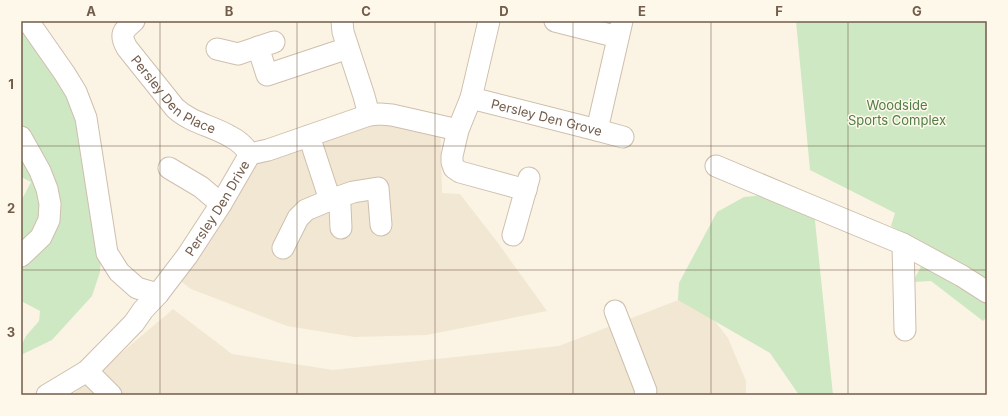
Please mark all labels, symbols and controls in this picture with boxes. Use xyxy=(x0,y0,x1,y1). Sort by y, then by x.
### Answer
text: A xyxy=(86,3,96,19)
text: B xyxy=(225,3,234,19)
text: C xyxy=(361,3,371,19)
text: D xyxy=(499,3,509,19)
text: E xyxy=(638,3,646,19)
text: F xyxy=(775,3,783,19)
text: G xyxy=(912,3,922,19)
street label: Persley Den Place xyxy=(128,52,218,137)
text: 1 xyxy=(8,76,14,92)
street label: Persley Den Grove xyxy=(489,95,604,139)
park label: Woodside Sports Complex xyxy=(848,97,946,128)
street label: Persley Den Drive xyxy=(181,157,253,259)
text: 2 xyxy=(7,200,15,216)
text: 3 xyxy=(7,324,15,340)

